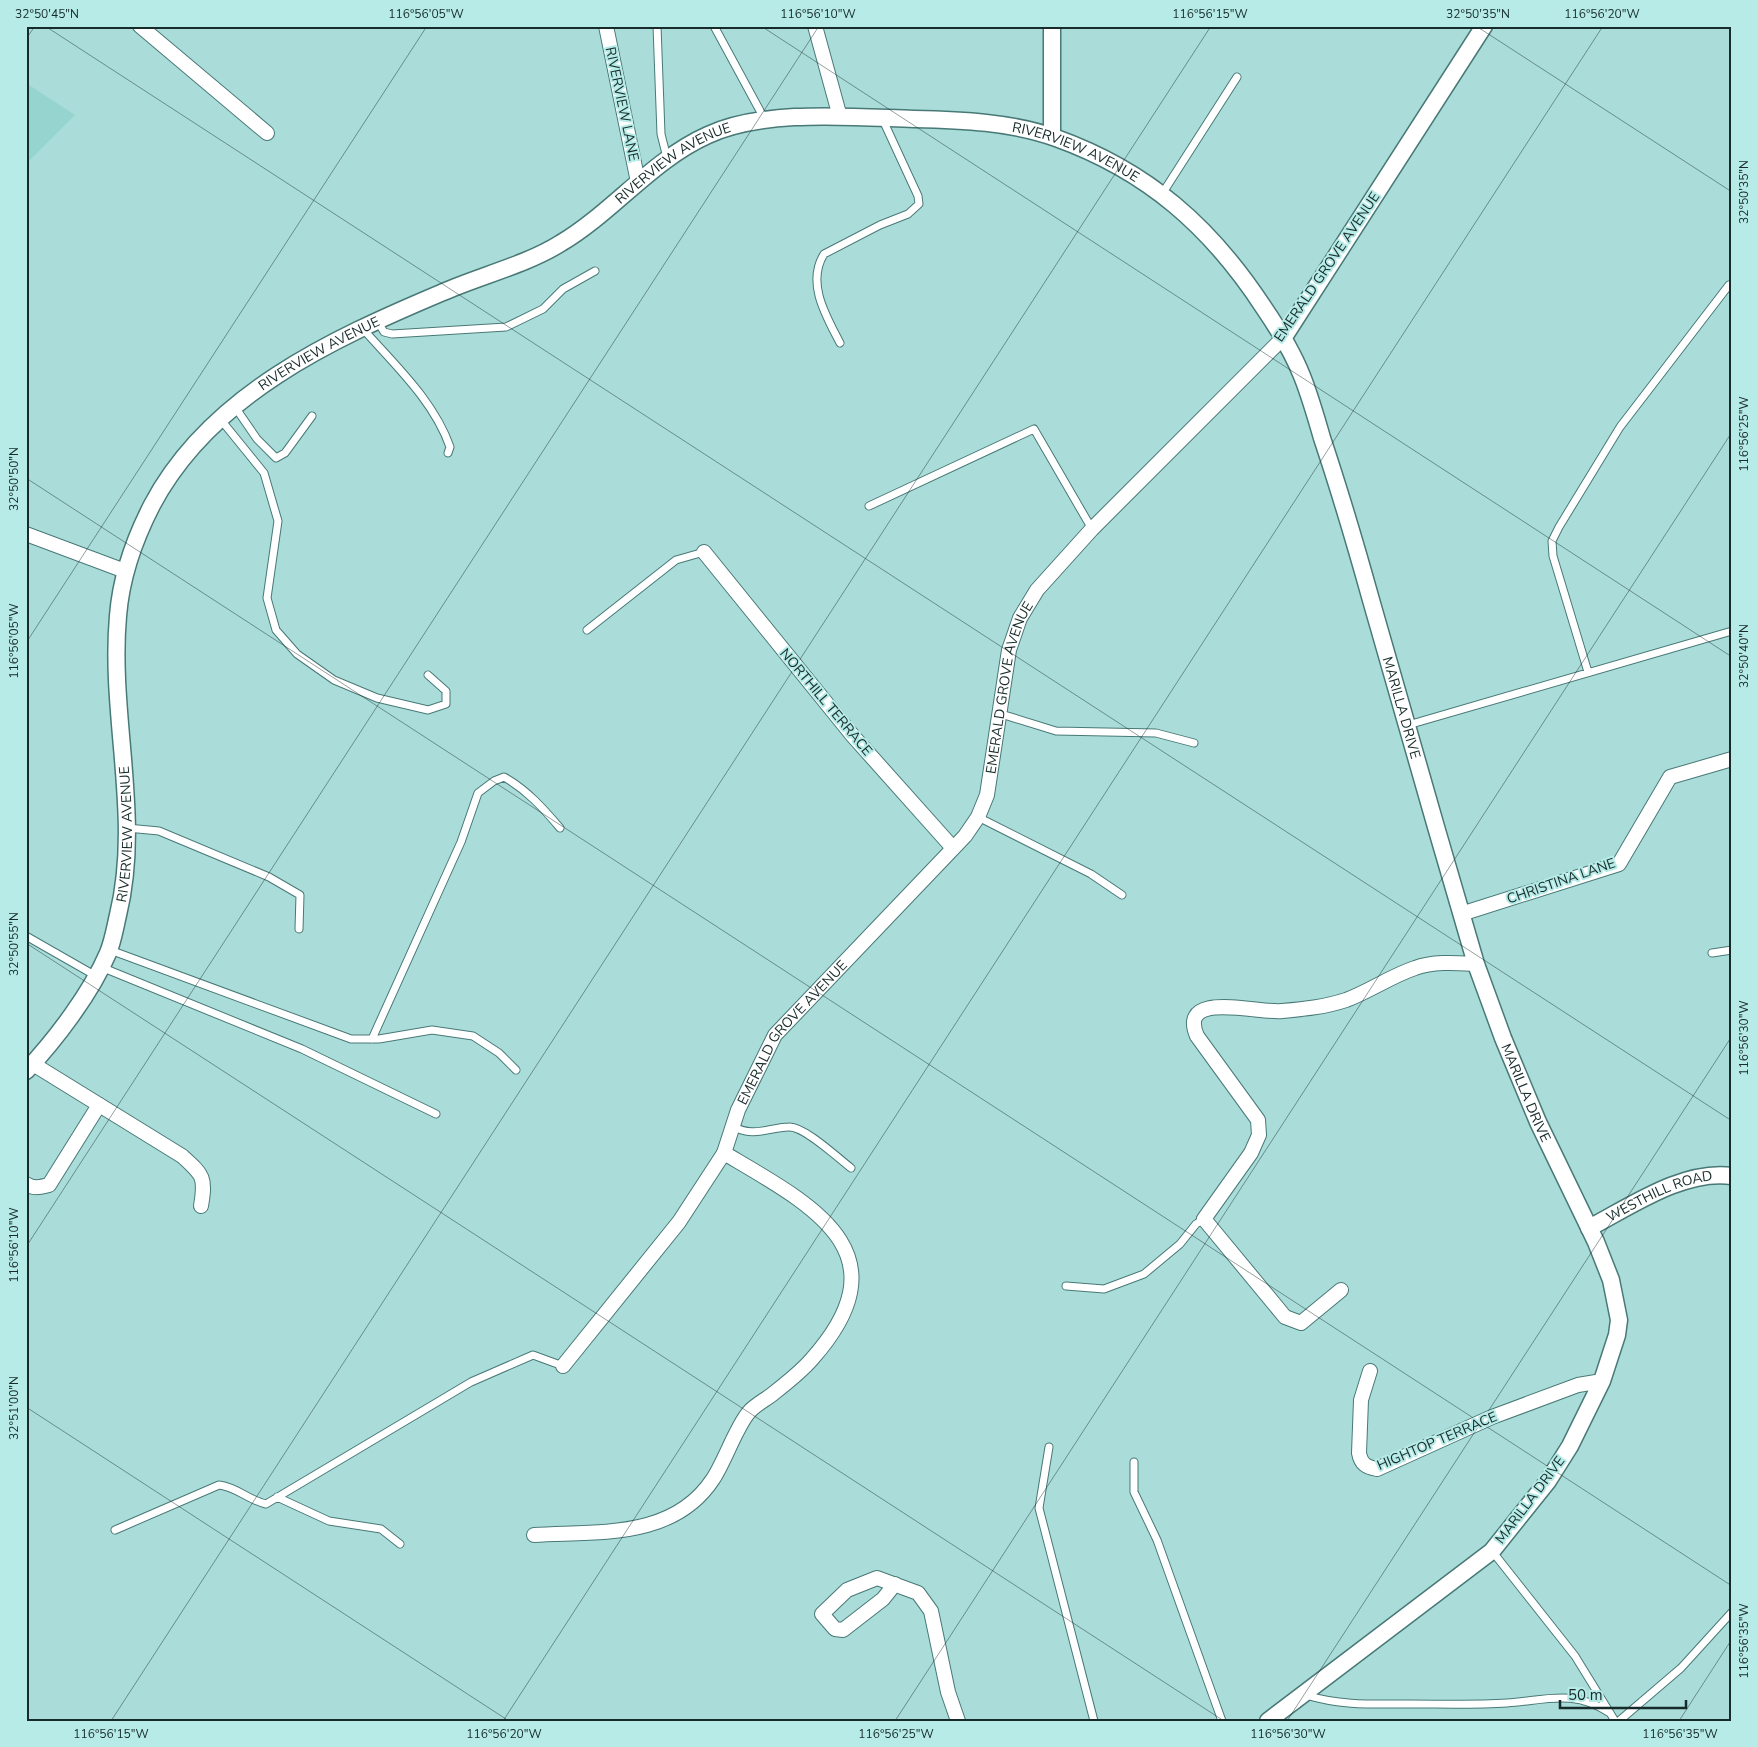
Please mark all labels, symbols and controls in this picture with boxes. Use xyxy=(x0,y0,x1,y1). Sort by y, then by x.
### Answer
text: 32°50'45"N xyxy=(15,6,79,22)
text: 116°56'05"W xyxy=(388,6,464,22)
text: 116°56'10"W xyxy=(780,6,856,22)
text: 116°56'15"W xyxy=(1172,6,1248,22)
text: 32°50'35"N xyxy=(1446,6,1510,22)
text: 116°56'20"W xyxy=(1564,6,1640,22)
street label: RIVERVIEW LANE xyxy=(601,45,643,163)
street label: RIVERVIEW AVENUE xyxy=(1011,117,1143,186)
street label: RIVERVIEW AVENUE xyxy=(611,118,733,208)
text: 32°50'35"N xyxy=(1736,160,1752,224)
street label: EMERALD GROVE AVENUE xyxy=(1270,188,1384,346)
street label: RIVERVIEW AVENUE xyxy=(254,312,383,395)
text: 116°56'25"W xyxy=(1736,396,1752,472)
text: 32°50'50"N xyxy=(6,447,22,511)
street label: EMERALD GROVE AVENUE xyxy=(981,598,1037,775)
text: 116°56'05"W xyxy=(6,603,22,679)
text: 32°50'40"N xyxy=(1736,624,1752,688)
street label: NORTHILL TERRACE xyxy=(776,644,876,760)
street label: MARILLA DRIVE xyxy=(1378,654,1425,761)
street label: RIVERVIEW AVENUE xyxy=(112,765,136,904)
street label: CHRISTINA LANE xyxy=(1504,854,1618,908)
text: 32°50'55"N xyxy=(6,912,22,976)
street label: EMERALD GROVE AVENUE xyxy=(733,956,851,1108)
text: 116°56'30"W xyxy=(1736,1000,1752,1076)
street label: MARILLA DRIVE xyxy=(1497,1041,1556,1145)
street label: WESTHILL ROAD xyxy=(1603,1166,1713,1226)
text: 116°56'10"W xyxy=(6,1207,22,1283)
text: 32°51'00"N xyxy=(6,1376,22,1440)
street label: HIGHTOP TERRACE xyxy=(1374,1407,1500,1475)
street label: MARILLA DRIVE xyxy=(1491,1452,1569,1548)
text: 116°56'35"W xyxy=(1736,1603,1752,1679)
scale bar xyxy=(1560,1677,1687,1709)
text: 50 m xyxy=(1568,1685,1603,1705)
text: 116°56'15"W xyxy=(73,1726,149,1742)
text: 116°56'20"W xyxy=(466,1726,542,1742)
text: 116°56'25"W xyxy=(858,1726,934,1742)
text: 116°56'30"W xyxy=(1250,1726,1326,1742)
text: 116°56'35"W xyxy=(1642,1726,1718,1742)

